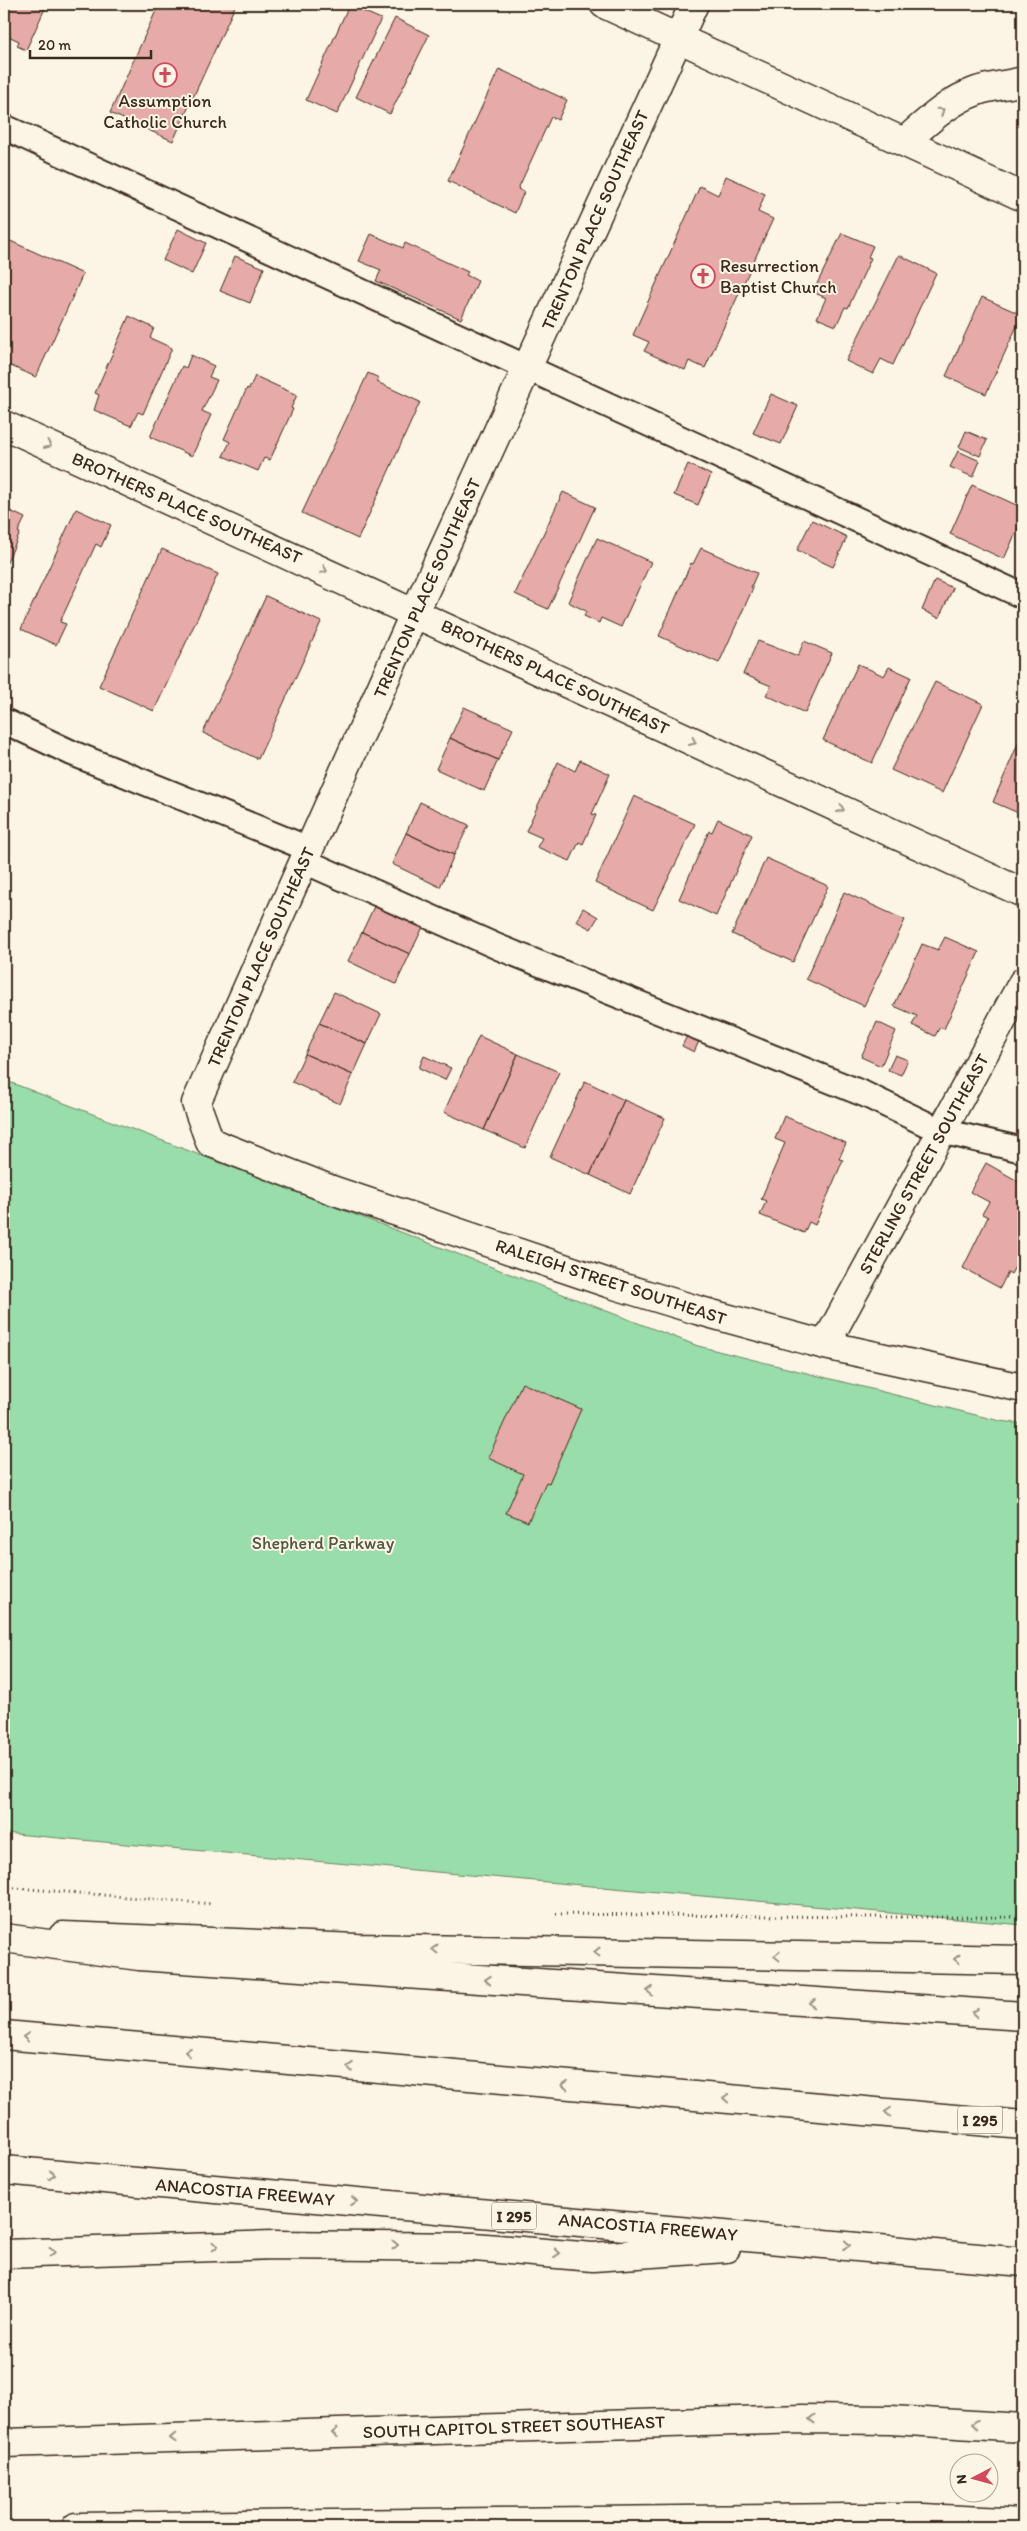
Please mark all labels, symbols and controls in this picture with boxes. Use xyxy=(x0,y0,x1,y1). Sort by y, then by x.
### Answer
scale bar xyxy=(30,28,151,60)
text: 20 m xyxy=(38,36,72,54)
church icon: Assumption Catholic Church xyxy=(152,62,178,88)
place label: Assumption Catholic Church xyxy=(103,90,227,133)
street label: TRENTON PLACE SOUTHEAST xyxy=(536,107,654,333)
one-way arrow xyxy=(935,108,945,117)
place label: Resurrection Baptist Church xyxy=(720,255,836,298)
church icon: Resurrection Baptist Church xyxy=(690,263,716,289)
one-way arrow xyxy=(43,439,52,450)
street label: BROTHERS PLACE SOUTHEAST xyxy=(69,447,305,569)
street label: TRENTON PLACE SOUTHEAST xyxy=(368,475,486,701)
one-way arrow xyxy=(319,564,328,575)
street label: BROTHERS PLACE SOUTHEAST xyxy=(437,614,673,740)
one-way arrow xyxy=(688,736,697,747)
one-way arrow xyxy=(836,803,845,814)
street label: TRENTON PLACE SOUTHEAST xyxy=(202,844,320,1070)
street label: STERLING STREET SOUTHEAST xyxy=(854,1050,994,1278)
street label: RALEIGH STREET SOUTHEAST xyxy=(493,1234,729,1330)
park label: Shepherd Parkway xyxy=(252,1532,395,1554)
one-way arrow xyxy=(430,1944,438,1954)
one-way arrow xyxy=(593,1947,601,1958)
one-way arrow xyxy=(773,1951,780,1961)
one-way arrow xyxy=(953,1954,960,1964)
one-way arrow xyxy=(484,1975,492,1986)
one-way arrow xyxy=(646,1986,654,1997)
one-way arrow xyxy=(808,1997,816,2008)
one-way arrow xyxy=(970,2008,978,2019)
one-way arrow xyxy=(22,2032,30,2043)
one-way arrow xyxy=(184,2047,192,2058)
one-way arrow xyxy=(346,2062,354,2073)
one-way arrow xyxy=(560,2080,568,2091)
one-way arrow xyxy=(722,2093,730,2104)
road number: I 295 xyxy=(958,2106,1002,2134)
one-way arrow xyxy=(884,2107,892,2118)
one-way arrow xyxy=(49,2169,57,2180)
street label: ANACOSTIA FREEWAY xyxy=(155,2173,336,2211)
one-way arrow xyxy=(350,2196,358,2207)
road number: I 295 xyxy=(492,2202,536,2230)
street label: ANACOSTIA FREEWAY xyxy=(558,2208,739,2246)
one-way arrow xyxy=(843,2239,851,2250)
one-way arrow xyxy=(392,2240,399,2250)
one-way arrow xyxy=(212,2241,219,2251)
one-way arrow xyxy=(49,2247,57,2258)
one-way arrow xyxy=(553,2247,561,2258)
street label: SOUTH CAPITOL STREET SOUTHEAST xyxy=(362,2411,666,2443)
one-way arrow xyxy=(808,2414,816,2424)
one-way arrow xyxy=(970,2418,978,2429)
one-way arrow xyxy=(331,2427,339,2438)
one-way arrow xyxy=(168,2432,176,2443)
north arrow xyxy=(950,2454,1000,2504)
text: N xyxy=(953,2474,971,2485)

